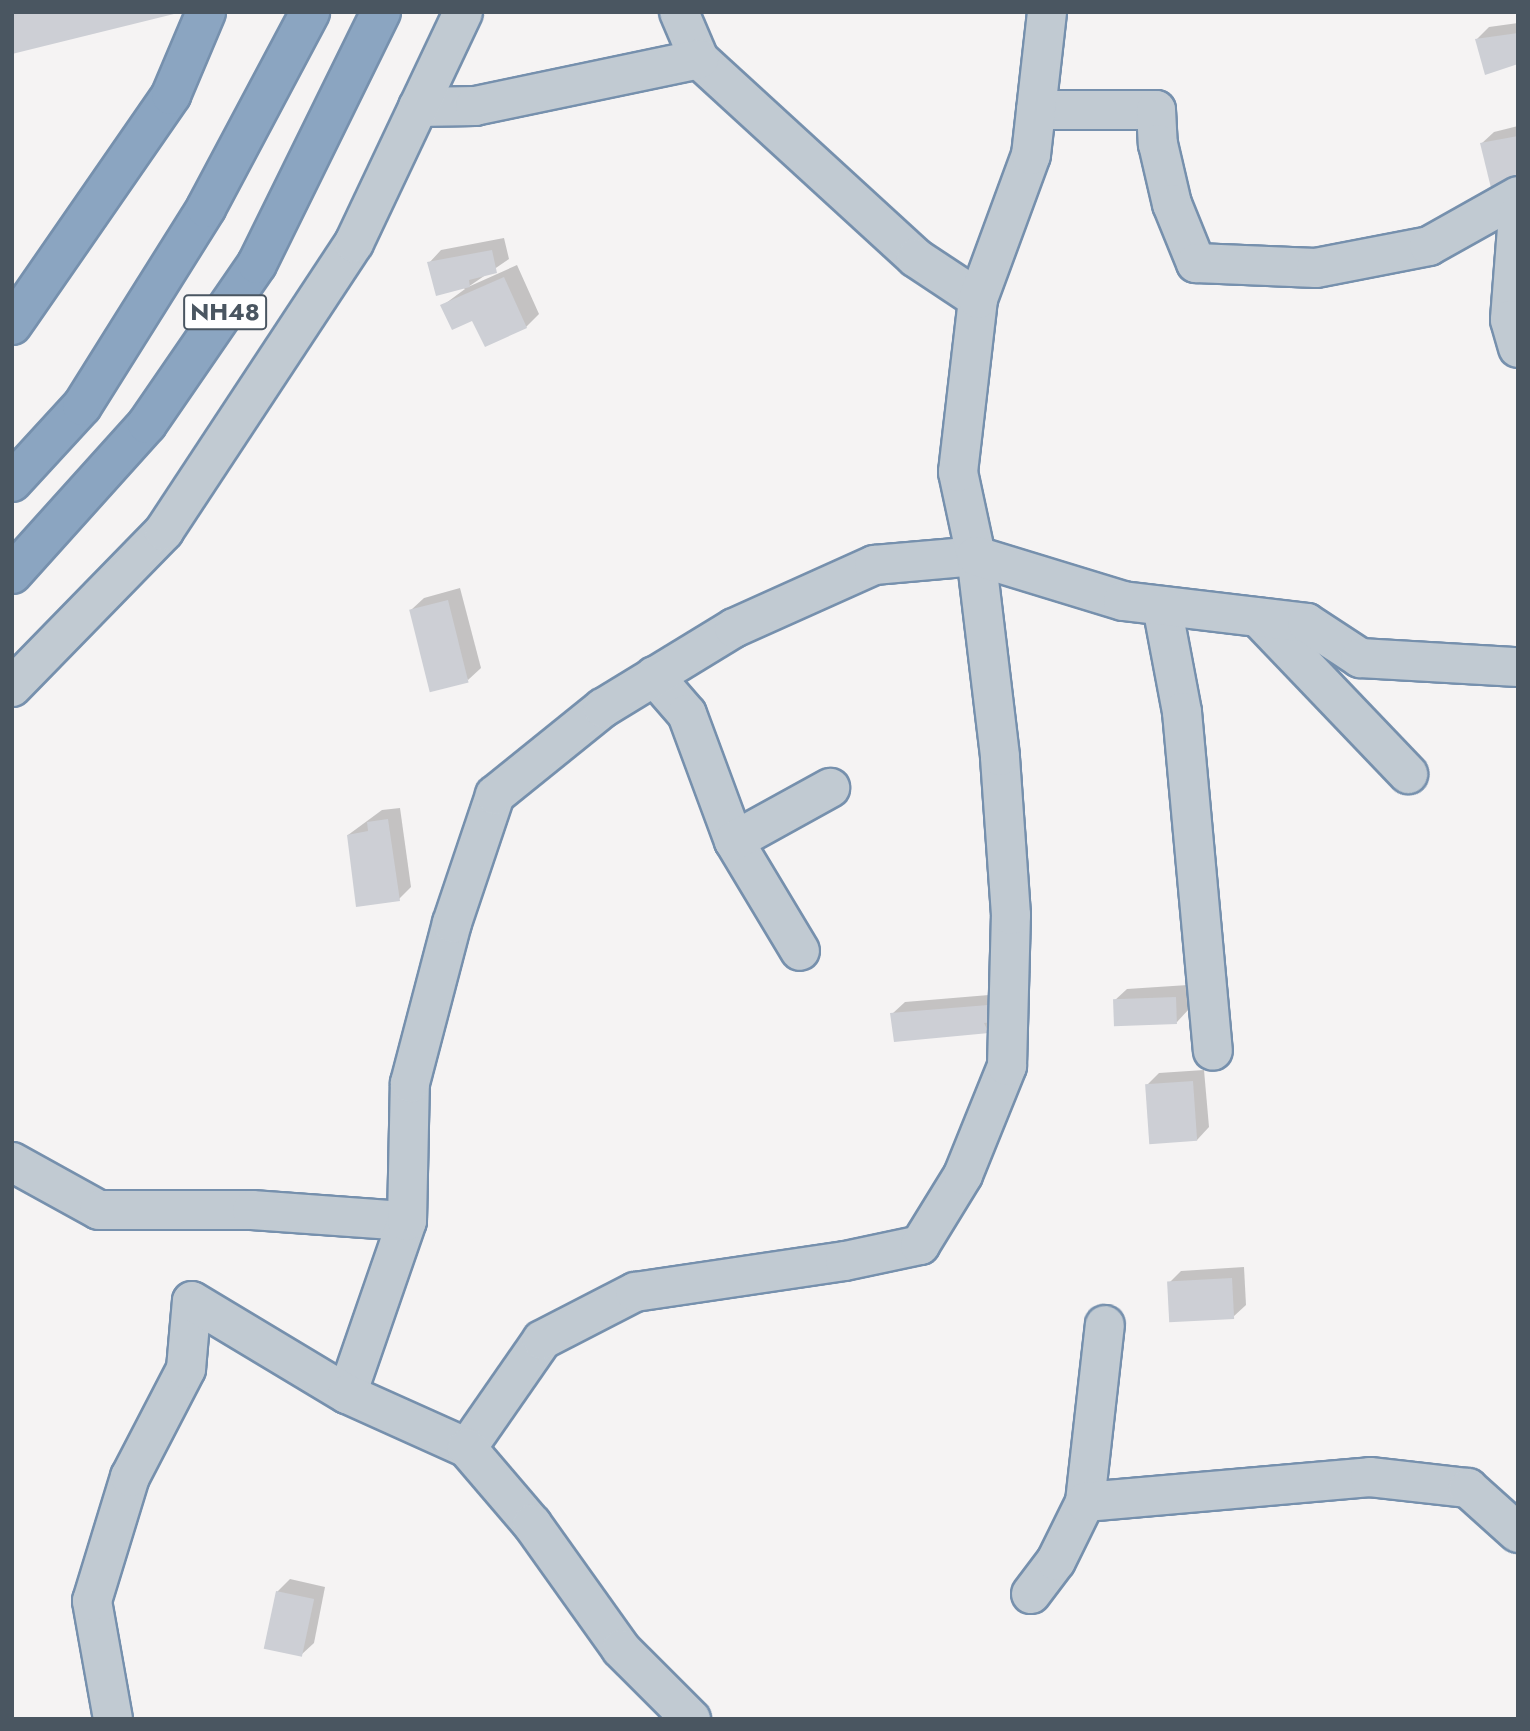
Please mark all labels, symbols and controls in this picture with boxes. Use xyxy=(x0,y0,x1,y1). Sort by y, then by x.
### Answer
road number: NH48 xyxy=(183,292,267,332)

